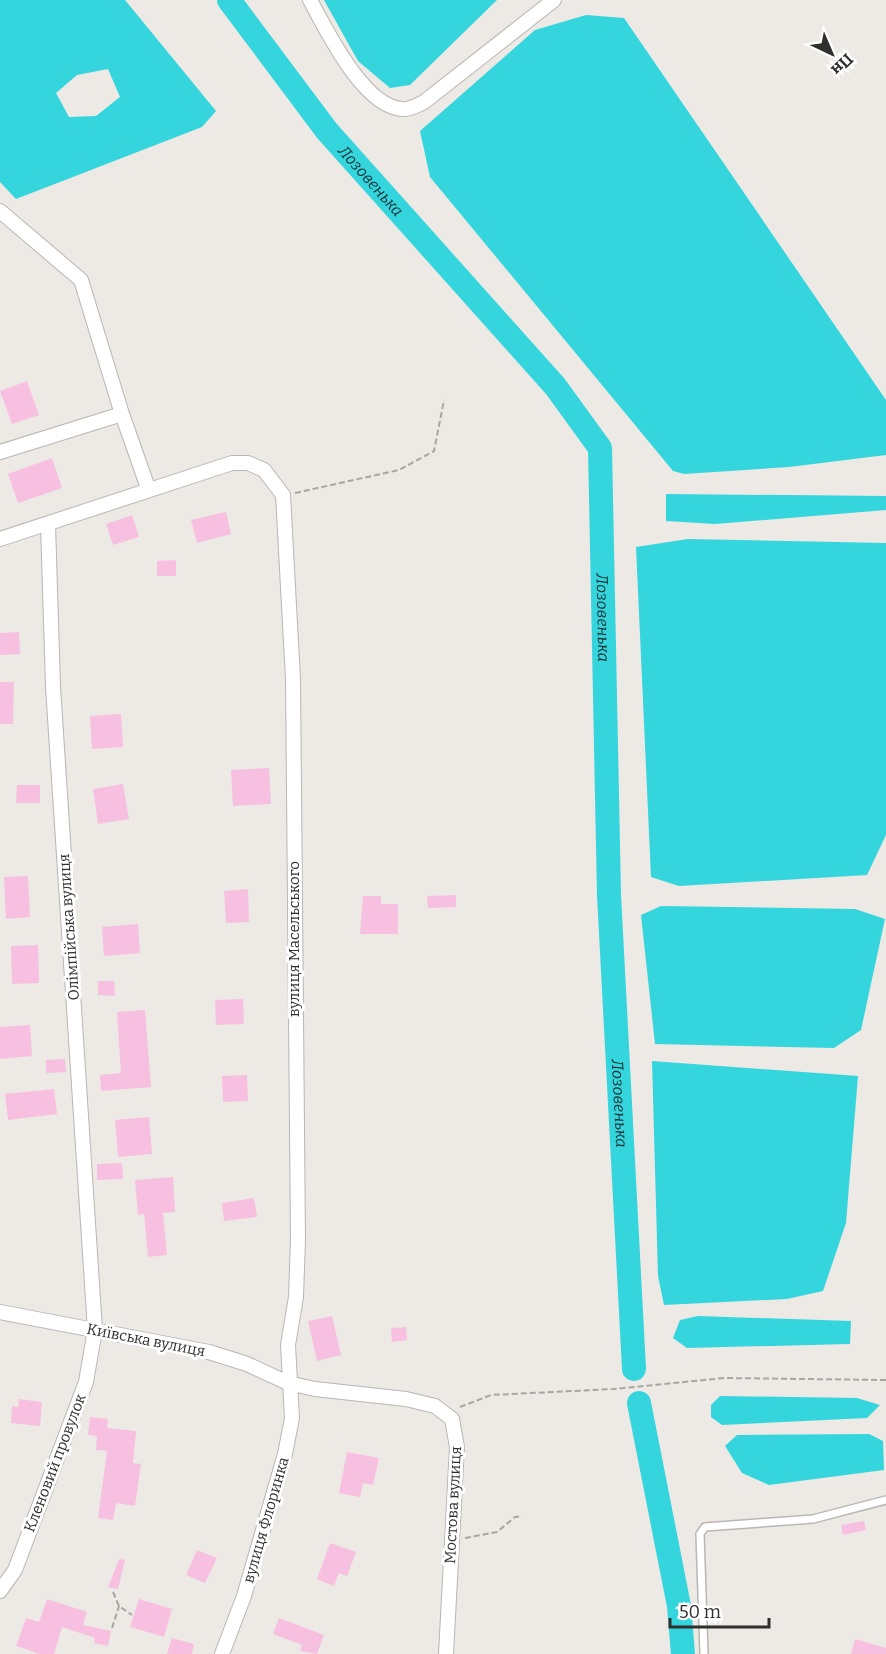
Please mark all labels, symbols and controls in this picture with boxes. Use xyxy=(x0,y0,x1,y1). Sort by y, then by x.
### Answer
north arrow xyxy=(802,24,862,84)
text: Пн xyxy=(827,50,857,79)
water label: Лозовенька xyxy=(334,140,408,220)
water label: Лозовенька xyxy=(593,572,614,662)
street label: Олімпійська вулиця xyxy=(55,853,83,1001)
street label: вулиця Масельського xyxy=(285,861,303,1017)
water label: Лозовенька xyxy=(608,1058,632,1148)
street label: Київська вулиця xyxy=(85,1320,207,1360)
street label: Кленовий провулок xyxy=(20,1391,90,1535)
street label: Мостова вулиця xyxy=(441,1446,465,1564)
street label: вулиця Флоринка xyxy=(239,1455,293,1585)
scale bar xyxy=(670,1591,769,1629)
text: 50 m xyxy=(679,1601,721,1623)

